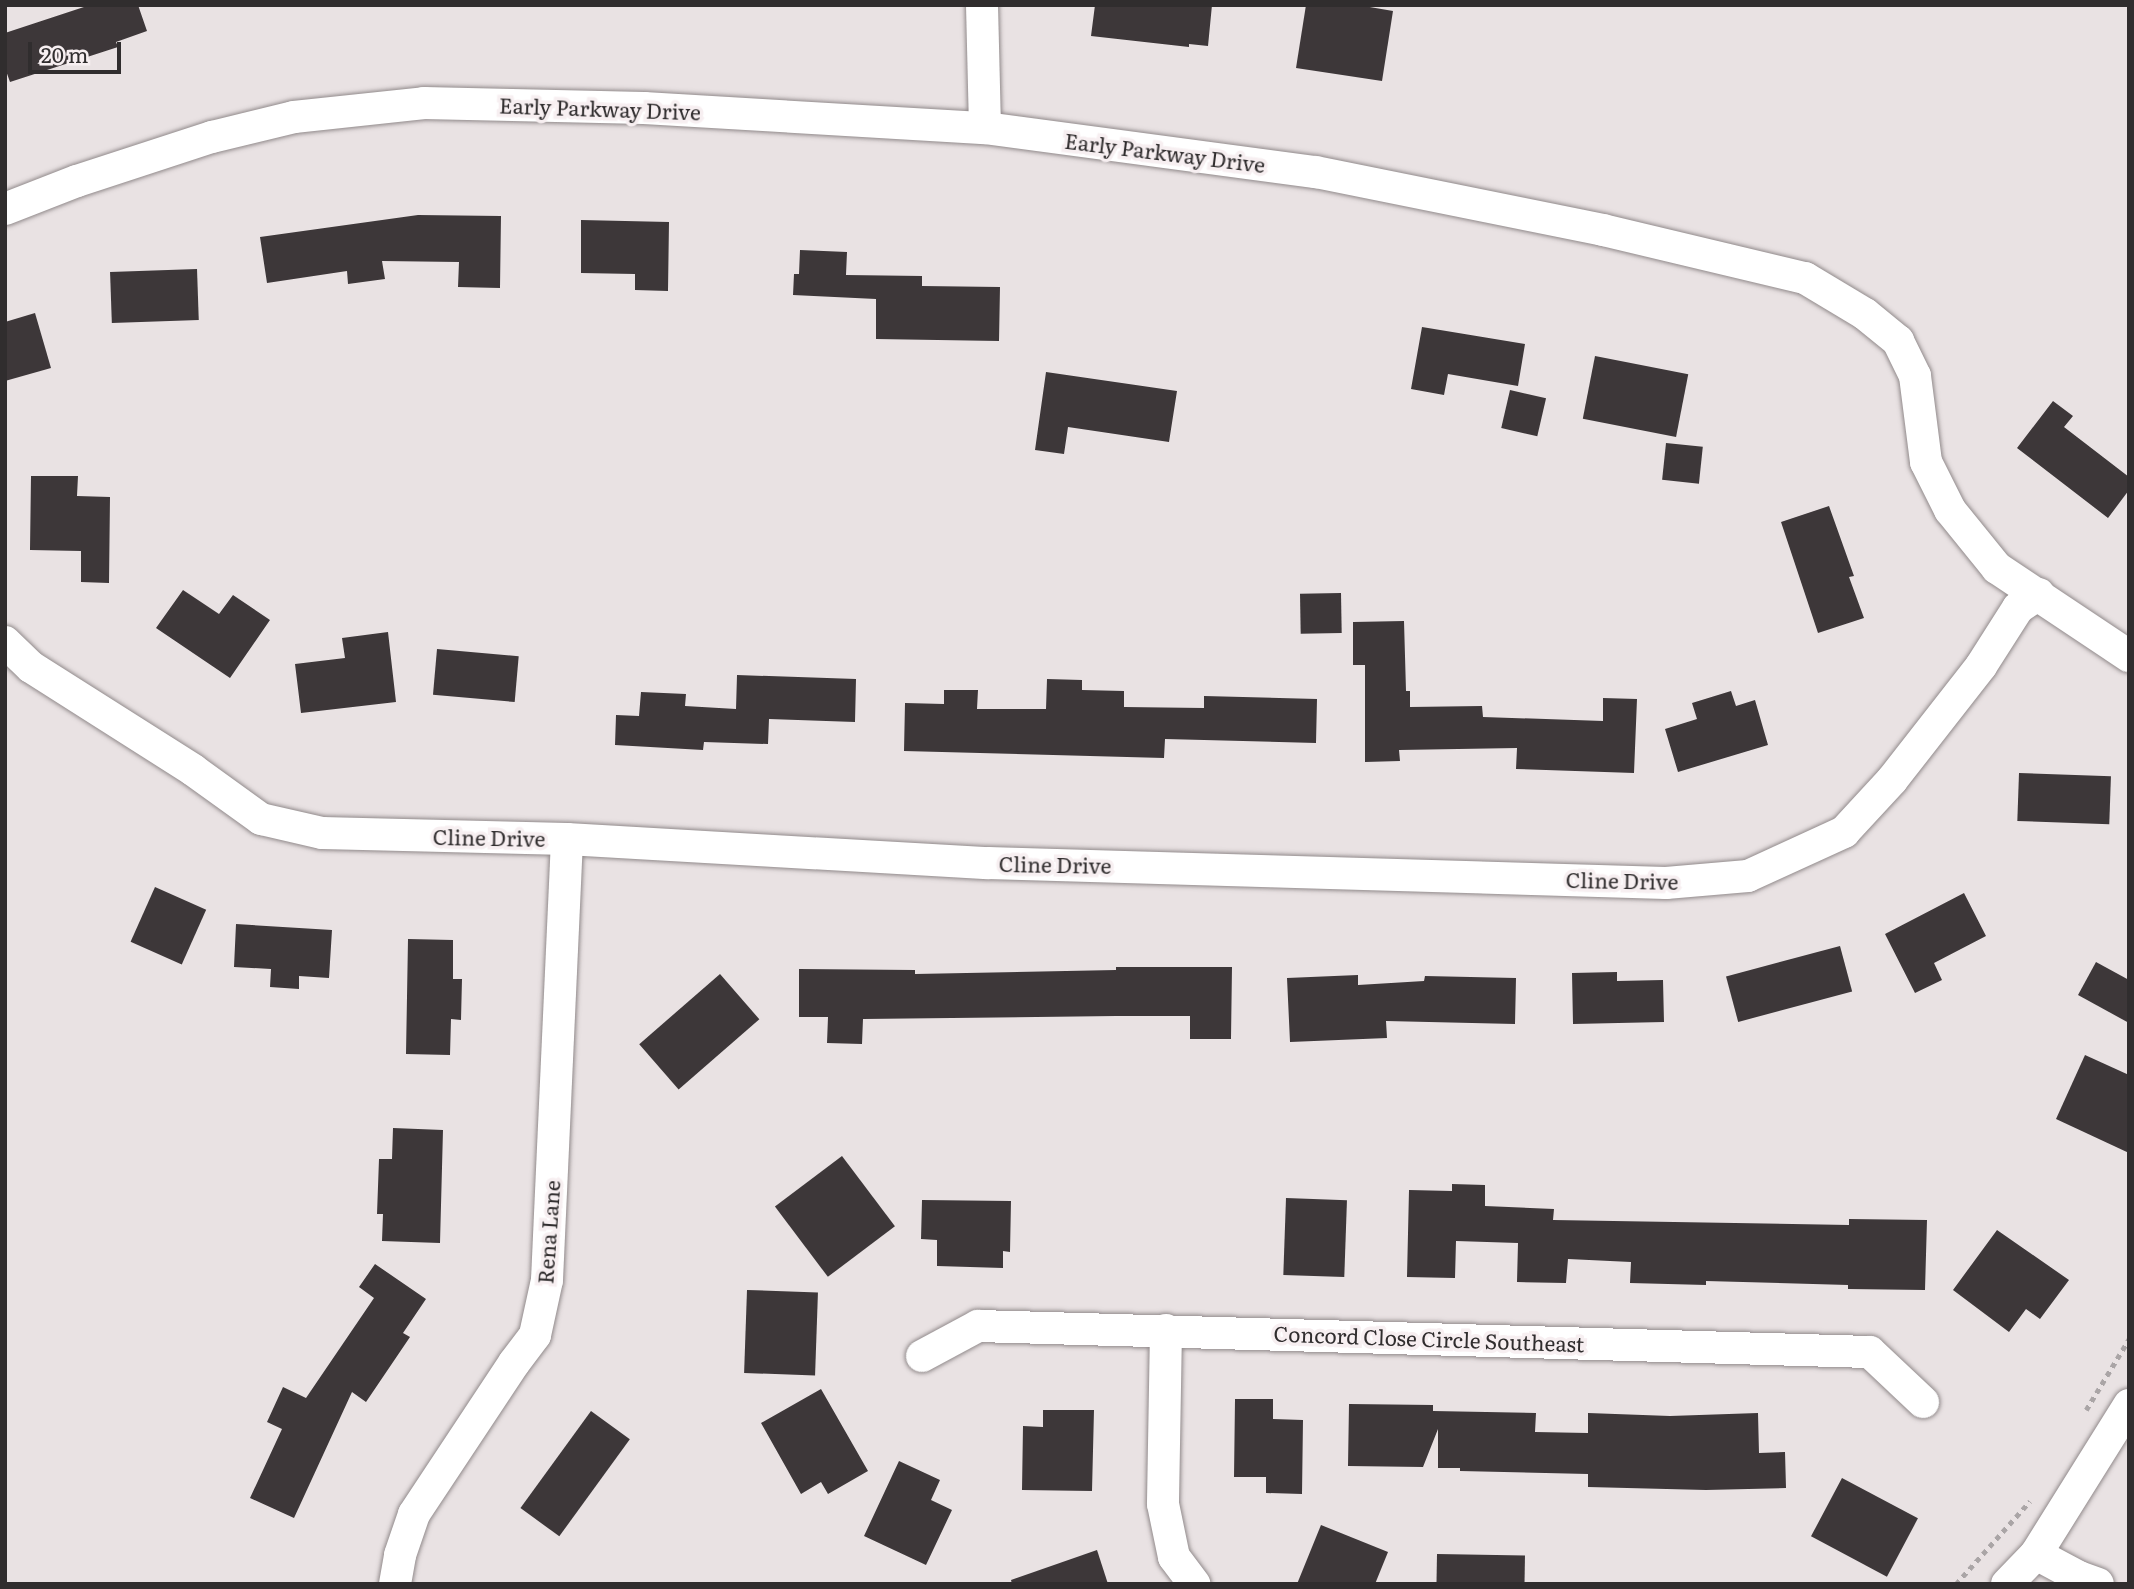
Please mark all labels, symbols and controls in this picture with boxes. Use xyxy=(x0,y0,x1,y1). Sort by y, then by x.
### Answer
scale bar xyxy=(32,28,124,72)
text: 20 m xyxy=(41,38,88,69)
street label: Early Parkway Drive xyxy=(499,92,701,124)
street label: Early Parkway Drive xyxy=(1063,127,1267,177)
street label: Cline Drive xyxy=(433,823,545,851)
street label: Cline Drive xyxy=(999,850,1111,878)
street label: Cline Drive xyxy=(1566,866,1678,894)
street label: Rena Lane xyxy=(532,1179,564,1285)
street label: Concord Close Circle Southeast xyxy=(1273,1320,1585,1356)

